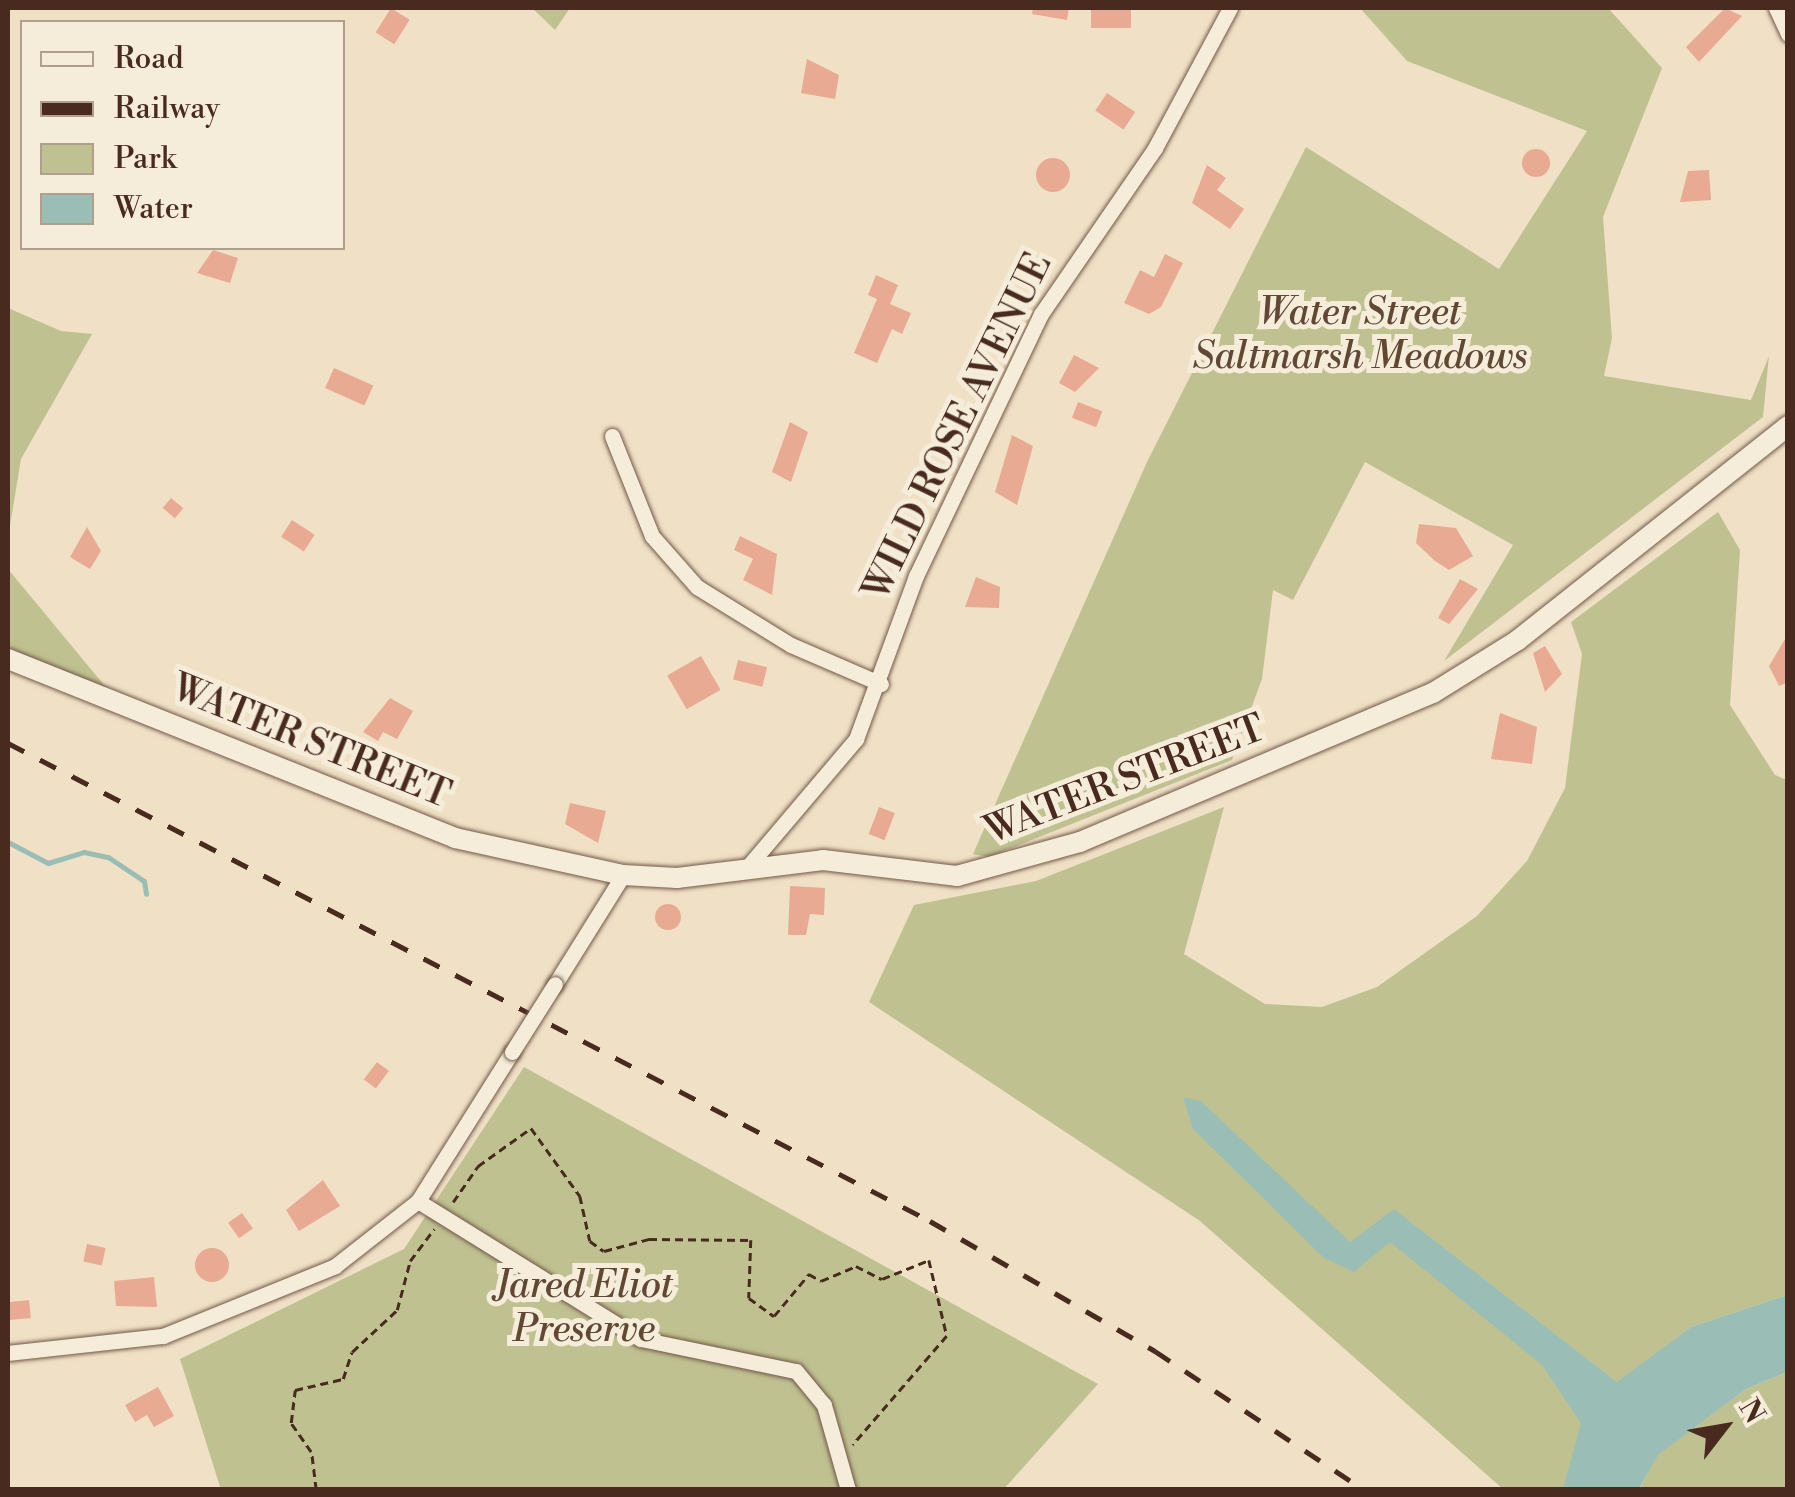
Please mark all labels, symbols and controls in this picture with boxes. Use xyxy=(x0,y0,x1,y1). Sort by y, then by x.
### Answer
legend xyxy=(20,20,345,250)
text: Road xyxy=(114,40,184,78)
text: Railway xyxy=(114,90,220,128)
text: Park xyxy=(114,140,176,178)
text: Water xyxy=(114,190,193,228)
street label: WILD ROSE AVENUE xyxy=(854,246,1062,608)
park label: Water Street Saltmarsh Meadows xyxy=(1192,290,1528,380)
street label: WATER STREET xyxy=(165,665,457,819)
street label: WATER STREET xyxy=(978,706,1272,854)
park label: Jared Eliot Preserve xyxy=(495,1263,673,1352)
north arrow xyxy=(1675,1377,1775,1477)
text: N xyxy=(1730,1393,1772,1430)

